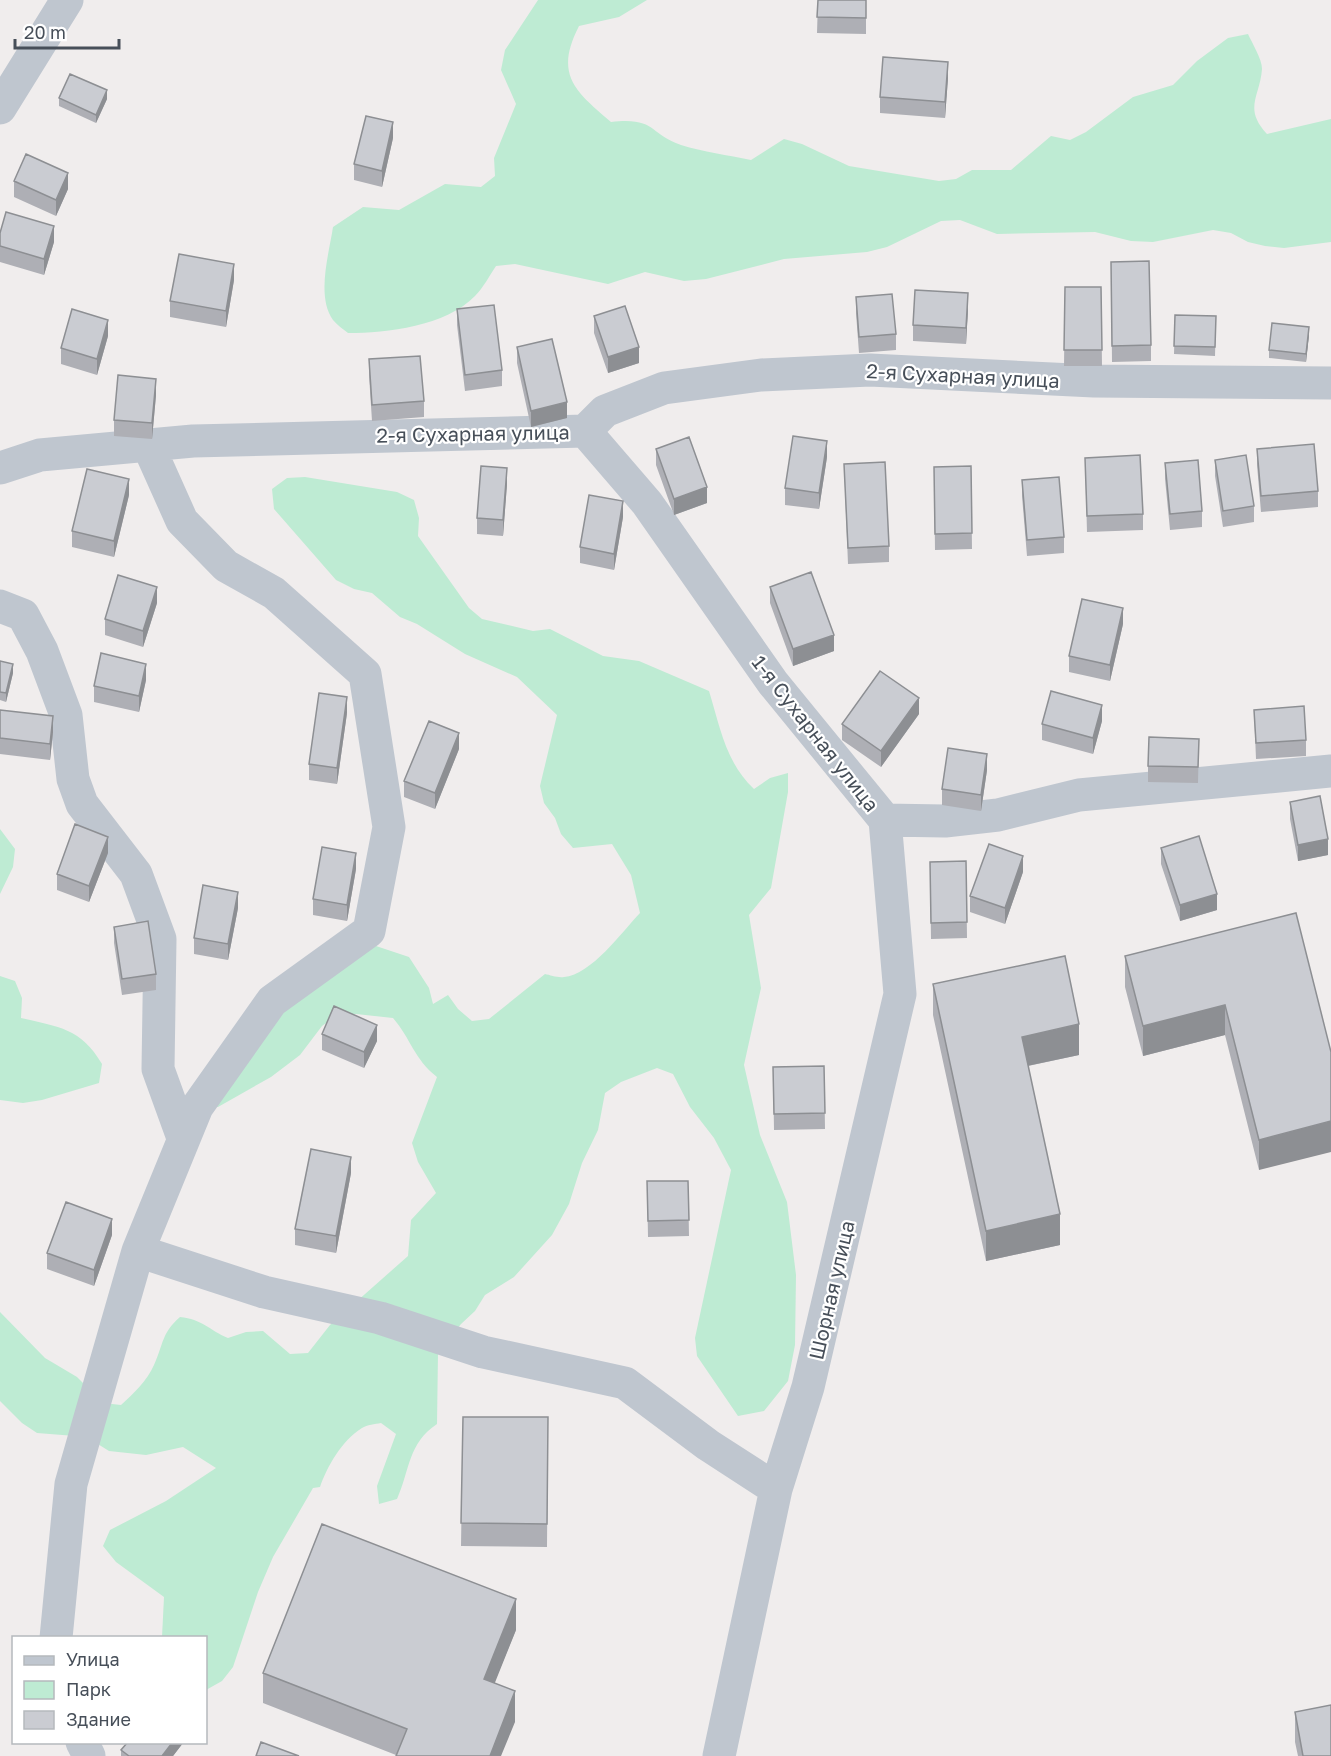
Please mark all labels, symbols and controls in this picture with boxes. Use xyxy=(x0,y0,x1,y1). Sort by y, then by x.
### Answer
scale bar xyxy=(15,12,118,50)
text: 20 m xyxy=(24,21,66,43)
street label: 2-я Сухарная улица xyxy=(866,358,1060,392)
street label: 2-я Сухарная улица xyxy=(376,419,570,447)
street label: 1-я Сухарная улица xyxy=(748,650,884,816)
street label: Шорная улица xyxy=(803,1218,859,1362)
legend xyxy=(12,1636,207,1744)
text: Улица xyxy=(66,1648,120,1670)
text: Парк xyxy=(66,1678,111,1700)
text: Здание xyxy=(66,1708,131,1730)

